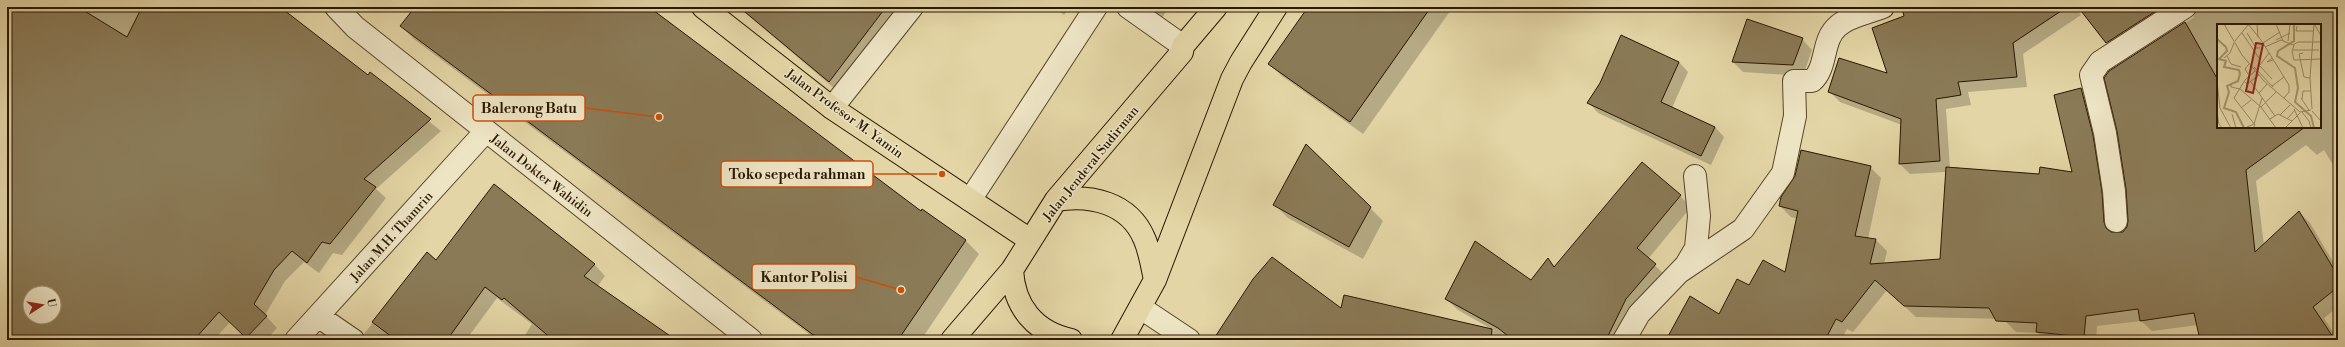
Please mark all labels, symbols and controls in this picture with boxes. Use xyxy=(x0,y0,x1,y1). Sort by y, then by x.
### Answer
inset map xyxy=(2217,24,2321,128)
street label: Jalan Profesor M. Yamin xyxy=(782,65,907,162)
callout: Balerong Batu xyxy=(473,95,585,121)
text: Balerong Batu xyxy=(481,100,577,118)
street label: Jalan Jenderal Sudirman xyxy=(1039,103,1142,225)
street label: Jalan Dokter Wahidin xyxy=(486,130,596,221)
callout: Toko sepeda rahman xyxy=(721,161,873,187)
text: Toko sepeda rahman xyxy=(729,166,866,184)
street label: Jalan M.H. Thamrin xyxy=(346,188,437,286)
callout: Kantor Polisi xyxy=(752,264,856,290)
text: Kantor Polisi xyxy=(760,269,848,287)
north arrow xyxy=(22,285,62,325)
text: U xyxy=(43,298,59,309)

